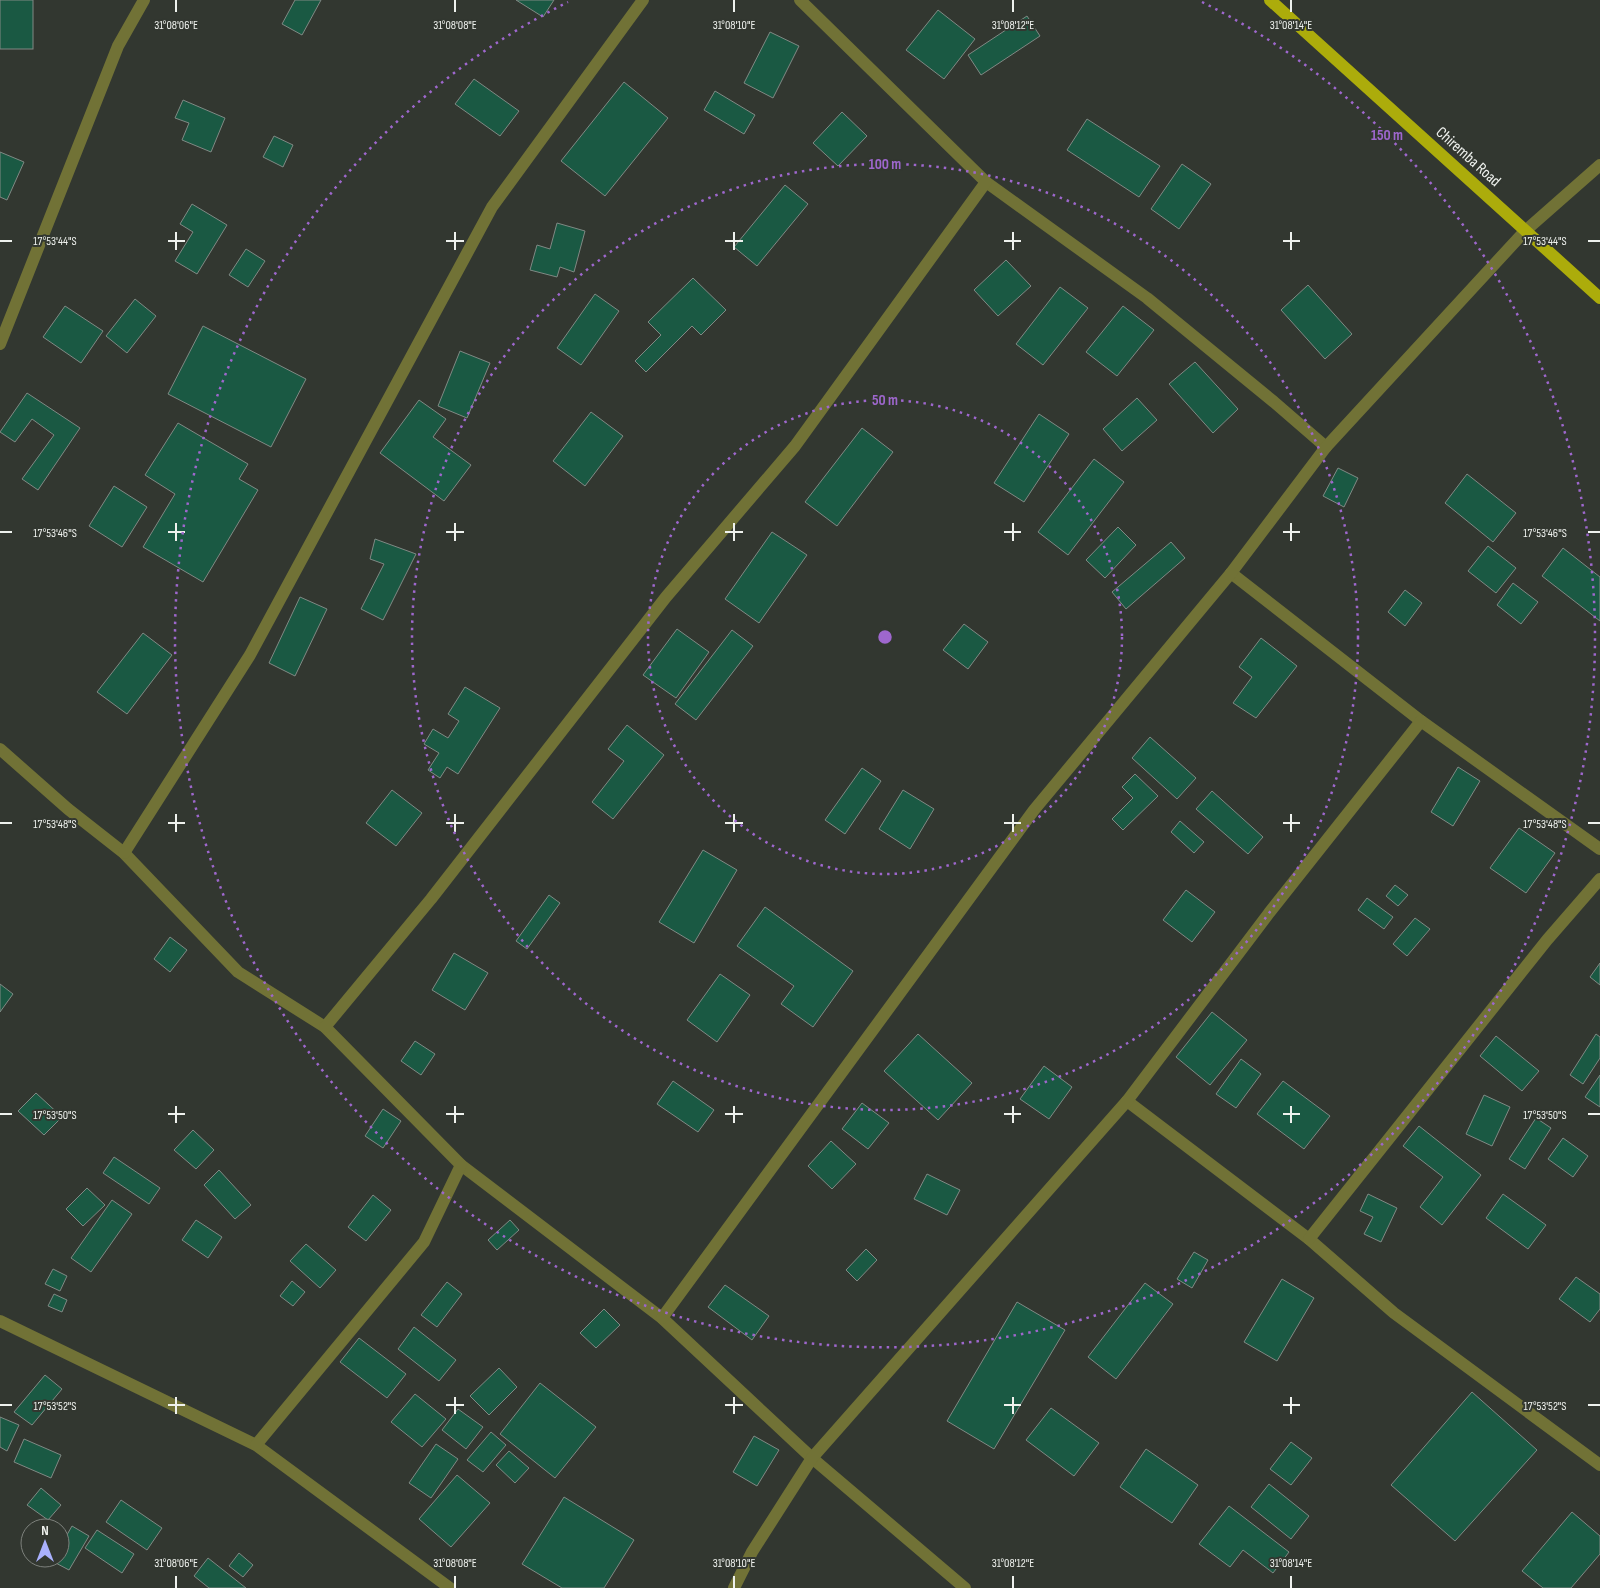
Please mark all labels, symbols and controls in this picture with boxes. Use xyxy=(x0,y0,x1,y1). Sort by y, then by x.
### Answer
text: 31°08'06"E xyxy=(154,18,198,33)
text: 31°08'08"E xyxy=(433,18,477,33)
text: 31°08'10"E xyxy=(713,18,755,33)
text: 31°08'12"E xyxy=(992,18,1034,33)
text: 31°08'14"E xyxy=(1270,18,1312,33)
street label: Chiremba Road xyxy=(1432,123,1504,191)
text: 150 m xyxy=(1371,126,1403,145)
text: 100 m xyxy=(869,155,901,174)
text: 17°53'44"S xyxy=(33,234,77,249)
text: 17°53'44"S xyxy=(1523,234,1567,249)
text: 50 m xyxy=(872,391,898,410)
text: 17°53'46"S xyxy=(33,526,77,541)
text: 17°53'46"S xyxy=(1523,526,1567,541)
centre of rings xyxy=(876,628,894,646)
text: 17°53'48"S xyxy=(33,817,77,832)
text: 17°53'48"S xyxy=(1523,817,1567,832)
text: 17°53'50"S xyxy=(33,1108,77,1123)
text: 17°53'50"S xyxy=(1523,1108,1567,1123)
text: 17°53'52"S xyxy=(33,1399,77,1414)
text: 17°53'52"S xyxy=(1523,1399,1567,1414)
north arrow xyxy=(20,1518,70,1568)
text: N xyxy=(41,1522,49,1539)
text: 31°08'06"E xyxy=(154,1556,198,1571)
text: 31°08'08"E xyxy=(433,1556,477,1571)
text: 31°08'10"E xyxy=(713,1556,755,1571)
text: 31°08'12"E xyxy=(992,1556,1034,1571)
text: 31°08'14"E xyxy=(1270,1556,1312,1571)

